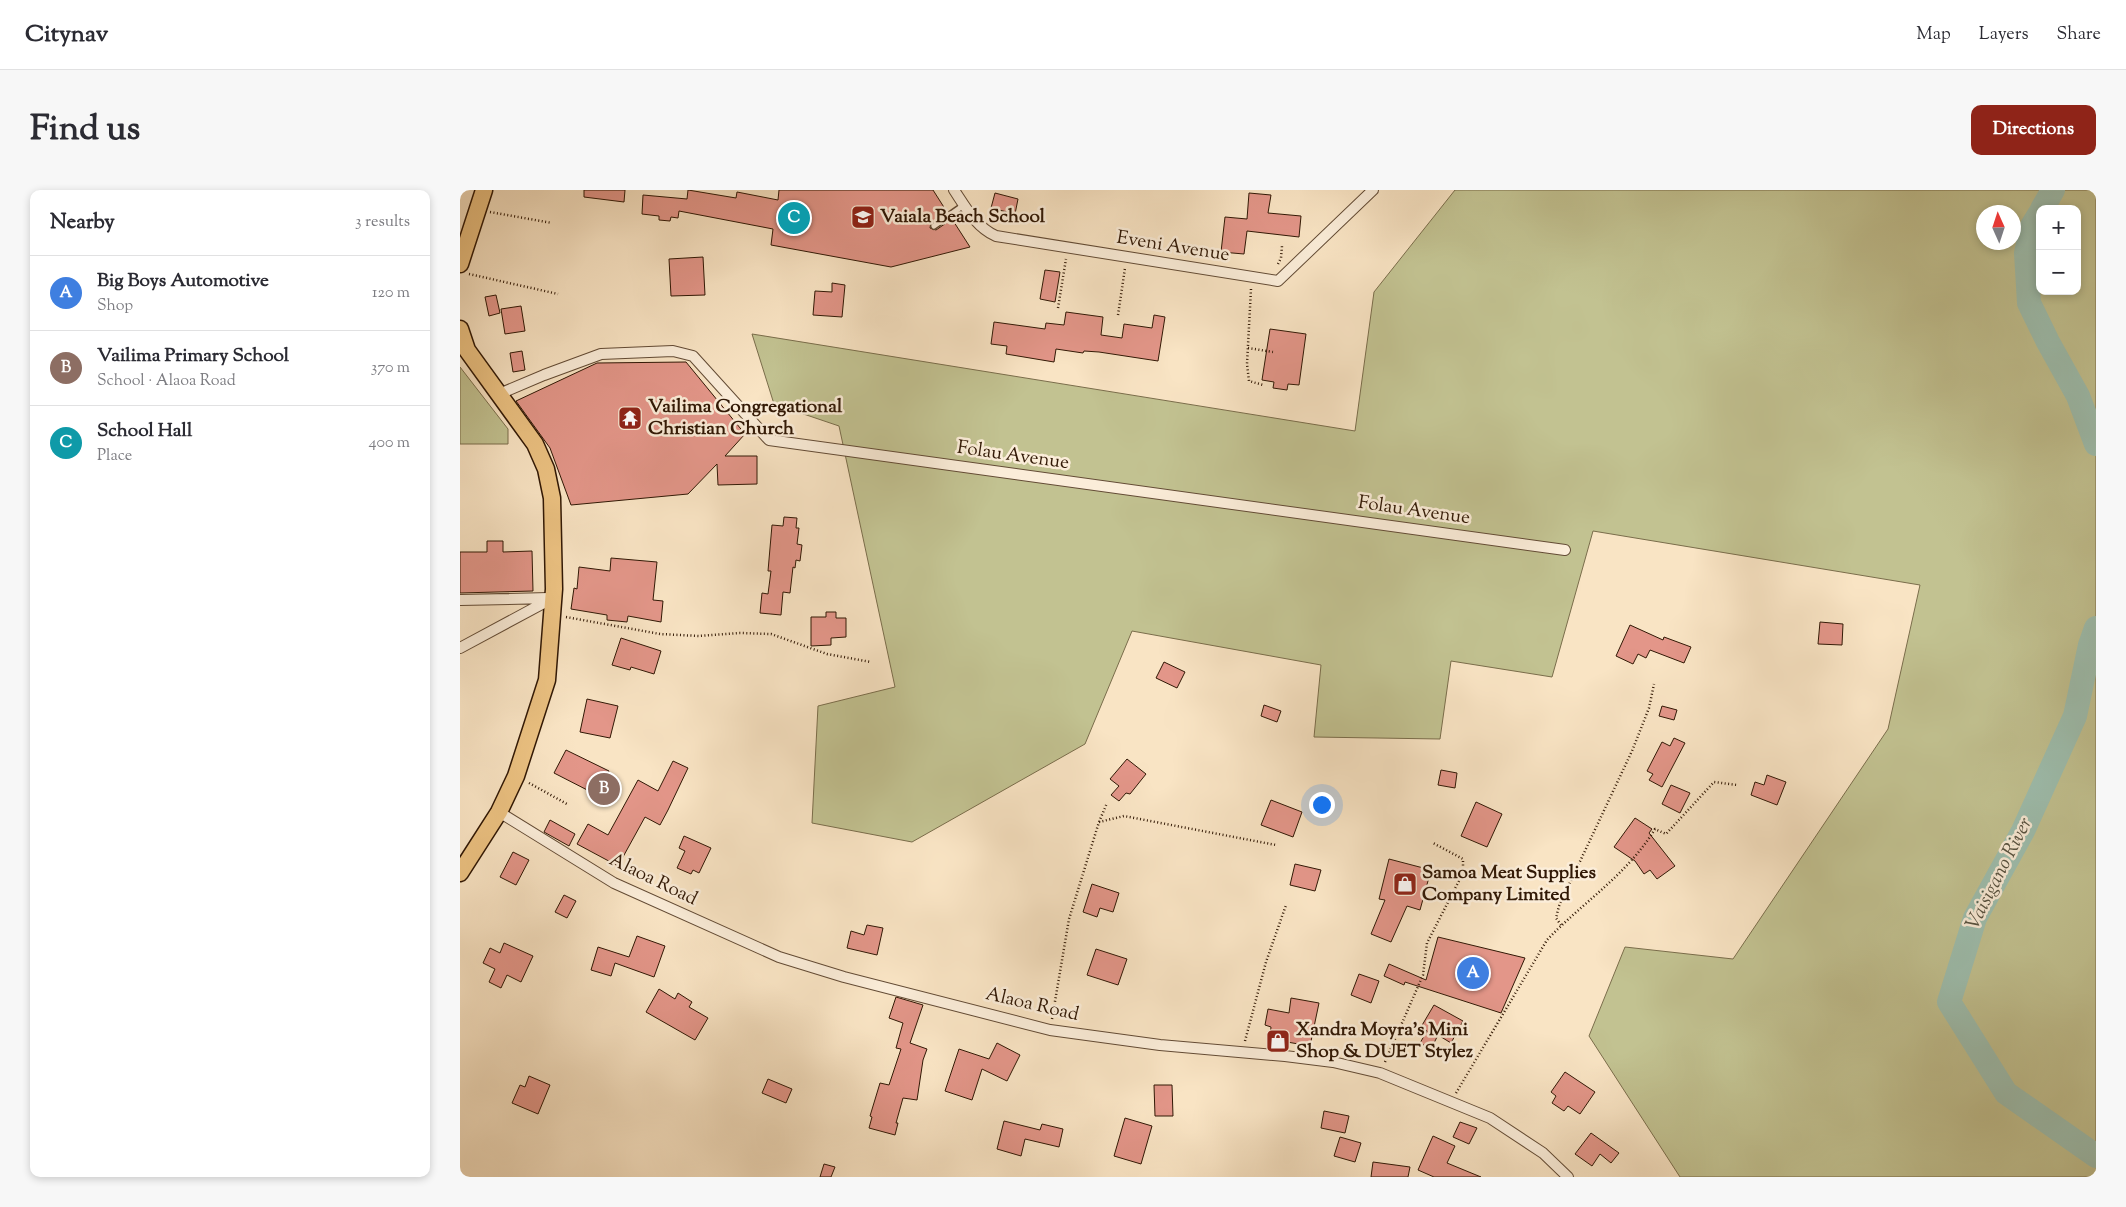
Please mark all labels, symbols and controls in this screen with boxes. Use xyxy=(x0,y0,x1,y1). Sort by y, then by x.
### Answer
text: Citynav xyxy=(25,18,108,52)
text: Map xyxy=(1916,22,1951,48)
text: Layers xyxy=(1979,22,2029,48)
text: Share xyxy=(2057,22,2101,48)
text: Find us xyxy=(30,105,140,156)
button: Directions xyxy=(1971,105,2096,155)
pin: C xyxy=(778,199,810,237)
school or university icon: Vaiala Beach School xyxy=(850,204,876,230)
place label: Vaiala Beach School xyxy=(880,204,1046,231)
north arrow xyxy=(1976,205,2021,250)
map controls xyxy=(2036,205,2081,295)
button: + xyxy=(2036,205,2081,250)
text: Nearby xyxy=(50,208,115,238)
text: 3 results xyxy=(355,211,410,234)
street label: Eveni Avenue xyxy=(1115,225,1231,269)
button: − xyxy=(2036,250,2081,295)
text: Big Boys Automotive xyxy=(97,268,269,295)
text: A xyxy=(60,282,73,305)
text: 120 m xyxy=(372,282,410,305)
text: Shop xyxy=(97,295,133,318)
text: Vailima Primary School xyxy=(97,343,289,370)
text: B xyxy=(61,357,71,380)
text: 370 m xyxy=(371,357,410,380)
text: School · Alaoa Road xyxy=(97,370,236,393)
place label: Vailima Congregational Christian Church xyxy=(648,394,843,443)
temple icon: Vailima Congregational Christian Church xyxy=(617,405,643,431)
text: School Hall xyxy=(97,418,192,445)
text: C xyxy=(60,432,72,455)
text: 400 m xyxy=(369,432,410,455)
street label: Folau Avenue xyxy=(955,435,1071,477)
text: Place xyxy=(97,445,132,468)
street label: Folau Avenue xyxy=(1356,490,1472,532)
pin: B xyxy=(588,770,620,808)
your location xyxy=(1309,792,1335,818)
water label: Vaisigano River xyxy=(1959,813,2041,935)
street label: Alaoa Road xyxy=(604,847,702,913)
place label: Samoa Meat Supplies Company Limited xyxy=(1422,860,1596,909)
shop icon: Samoa Meat Supplies Company Limited xyxy=(1392,871,1418,897)
pin: A xyxy=(1457,954,1489,992)
street label: Alaoa Road xyxy=(983,981,1082,1029)
place label: Xandra Moyra’s Mini Shop & DUET Stylez xyxy=(1296,1017,1473,1066)
shop icon: Xandra Moyra’s Mini Shop & DUET Stylez xyxy=(1265,1028,1291,1054)

